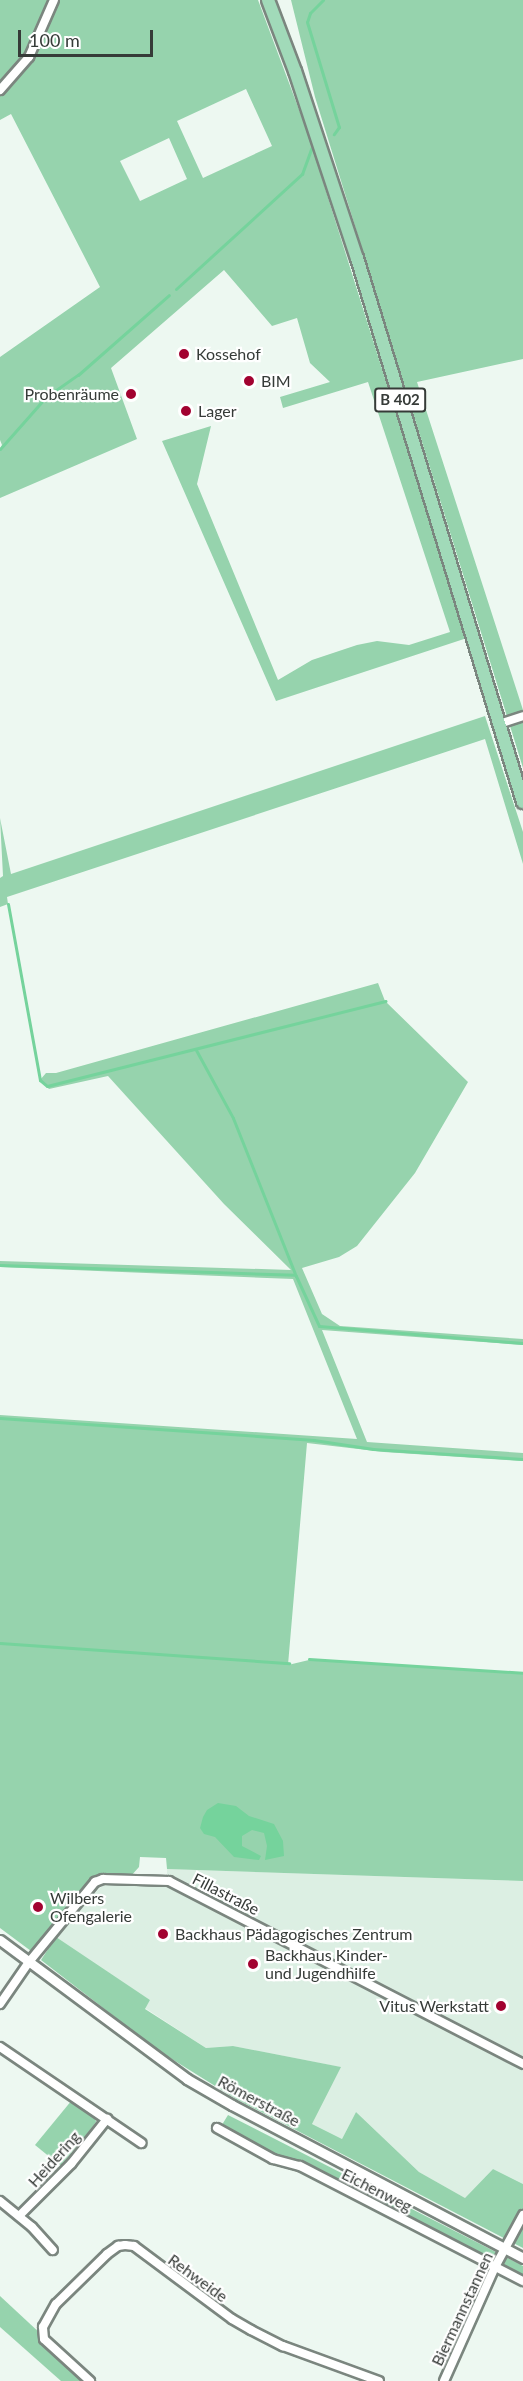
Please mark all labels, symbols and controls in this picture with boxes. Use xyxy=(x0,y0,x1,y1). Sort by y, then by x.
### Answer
scale bar xyxy=(21,18,156,56)
text: 100 m xyxy=(29,29,80,51)
place label: Kossehof xyxy=(196,344,261,364)
marker: Kossehof xyxy=(177,347,191,361)
place label: BIM xyxy=(261,371,291,391)
marker: BIM xyxy=(242,374,256,388)
place label: Probenräume xyxy=(24,384,119,404)
marker: Probenräume xyxy=(124,387,138,401)
road number: B 402 xyxy=(373,388,427,412)
place label: Lager xyxy=(198,401,237,421)
marker: Lager xyxy=(179,404,193,418)
street label: Fillastraße xyxy=(189,1869,263,1919)
place label: Wilbers Ofengalerie xyxy=(50,1888,132,1926)
marker: Wilbers Ofengalerie xyxy=(31,1900,45,1914)
place label: Backhaus Pädagogisches Zentrum xyxy=(175,1924,412,1944)
marker: Backhaus Pädagogisches Zentrum xyxy=(156,1927,170,1941)
place label: Backhaus Kinder- und Jugendhilfe xyxy=(265,1945,388,1983)
marker: Backhaus Kinder- und Jugendhilfe xyxy=(246,1957,260,1971)
place label: Vitus Werkstatt xyxy=(379,1996,489,2016)
marker: Vitus Werkstatt xyxy=(494,1999,508,2013)
street label: Römerstraße xyxy=(215,2071,303,2131)
street label: Heidering xyxy=(24,2127,84,2191)
street label: Eichenweg xyxy=(339,2164,415,2216)
street label: Biermannstannen xyxy=(427,2249,497,2369)
street label: Rehweide xyxy=(164,2250,232,2306)

